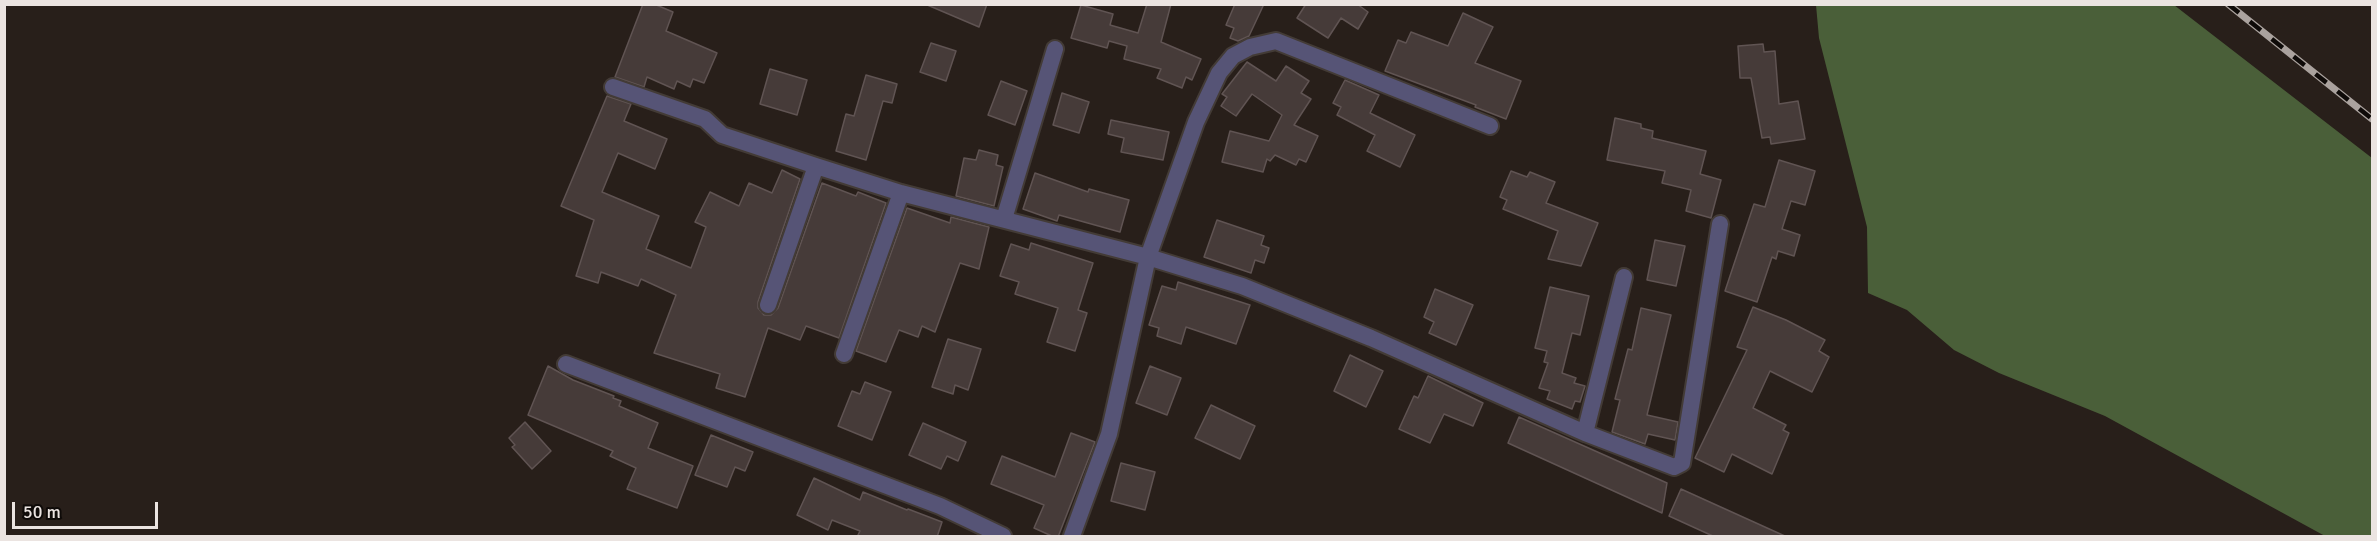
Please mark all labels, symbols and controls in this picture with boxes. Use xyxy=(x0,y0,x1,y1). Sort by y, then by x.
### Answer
scale bar xyxy=(15,490,160,528)
text: 50 m xyxy=(23,501,61,523)

